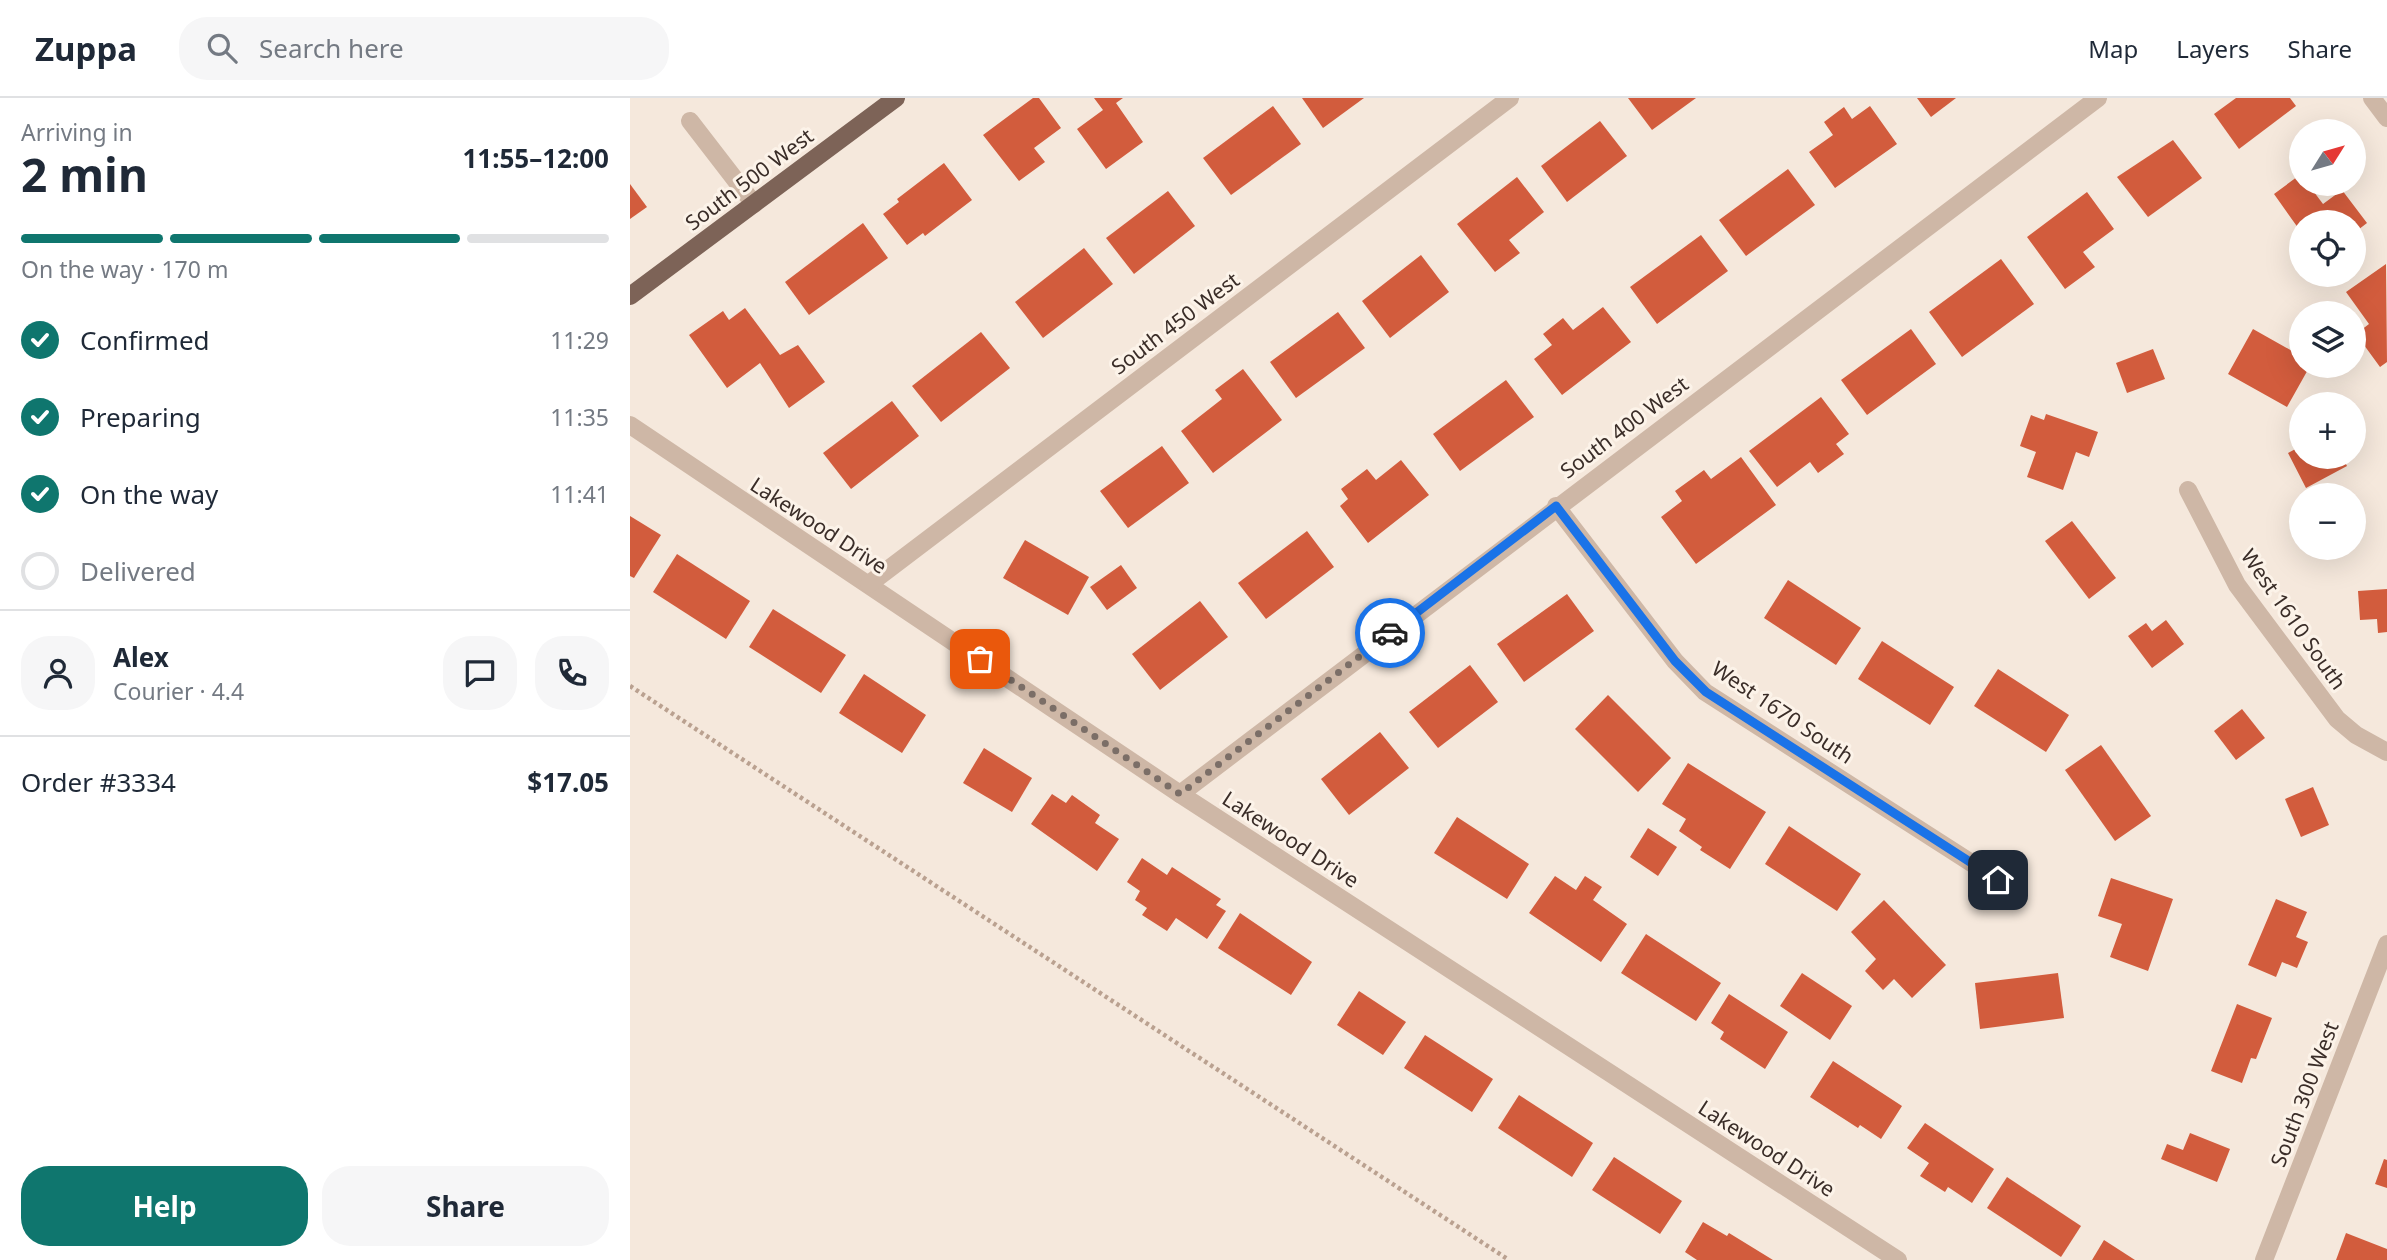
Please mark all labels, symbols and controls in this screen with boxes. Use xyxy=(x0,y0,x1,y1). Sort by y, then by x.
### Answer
search box xyxy=(179,17,669,80)
text: Zuppa xyxy=(35,26,137,71)
icon: search xyxy=(203,29,241,67)
text: Search here xyxy=(259,30,404,66)
text: Map xyxy=(2088,32,2138,65)
text: Layers xyxy=(2176,32,2250,65)
text: Share xyxy=(2288,32,2352,65)
text: Arriving in xyxy=(21,116,133,148)
north arrow xyxy=(2289,119,2366,196)
map controls xyxy=(2289,119,2366,560)
street label: South 500 West xyxy=(679,121,819,236)
text: 11:55–12:00 xyxy=(462,140,609,176)
text: 2 min xyxy=(21,143,148,205)
button: locate xyxy=(2289,210,2366,287)
text: On the way · 170 m xyxy=(21,253,228,285)
street label: South 450 West xyxy=(1105,265,1245,380)
button: layers xyxy=(2289,301,2366,378)
icon: check xyxy=(21,321,59,359)
text: Confirmed xyxy=(80,322,210,358)
text: 11:29 xyxy=(550,324,609,356)
street label: South 400 West xyxy=(1554,369,1694,484)
button: + xyxy=(2289,392,2366,469)
icon: check xyxy=(21,398,59,436)
text: Preparing xyxy=(80,399,201,435)
text: 11:35 xyxy=(550,401,609,433)
street label: Lakewood Drive xyxy=(745,470,893,580)
icon: check xyxy=(21,475,59,513)
text: On the way xyxy=(80,476,218,512)
text: 11:41 xyxy=(550,478,609,510)
button: − xyxy=(2289,483,2366,560)
street label: West 1610 South xyxy=(2235,543,2353,695)
text: Delivered xyxy=(80,553,196,589)
courier xyxy=(1355,598,1425,668)
icon: car xyxy=(1371,614,1409,652)
pin xyxy=(950,629,1010,689)
button: person xyxy=(21,636,95,710)
button: chat xyxy=(443,636,517,710)
button: phone xyxy=(535,636,609,710)
text: Alex xyxy=(113,639,169,675)
icon: bag xyxy=(961,640,999,678)
street label: West 1670 South xyxy=(1707,654,1859,770)
text: Courier · 4.4 xyxy=(113,675,244,707)
text: Order #3334 xyxy=(21,764,176,800)
text: $17.05 xyxy=(527,764,609,800)
street label: Lakewood Drive xyxy=(1217,784,1365,894)
pin xyxy=(1968,850,2028,910)
icon: home xyxy=(1979,861,2017,899)
street label: South 300 West xyxy=(2263,1017,2345,1171)
street label: Lakewood Drive xyxy=(1693,1093,1841,1203)
button: Help xyxy=(21,1166,308,1246)
button: Share xyxy=(322,1166,609,1246)

